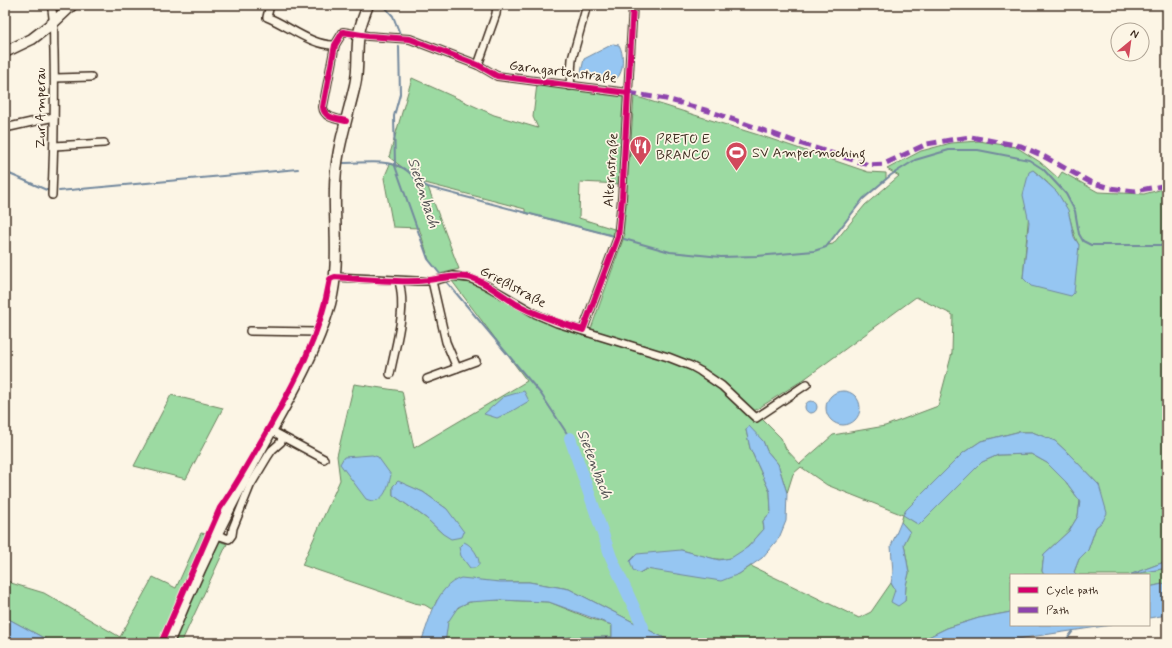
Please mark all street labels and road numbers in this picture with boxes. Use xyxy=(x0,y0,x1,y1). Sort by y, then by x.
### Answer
street label: Garngartenstraße xyxy=(508,56,618,88)
street label: Zur Amperau xyxy=(32,67,50,149)
street label: Alternstraße xyxy=(599,132,623,208)
street label: Grießlstraße xyxy=(477,262,550,312)

